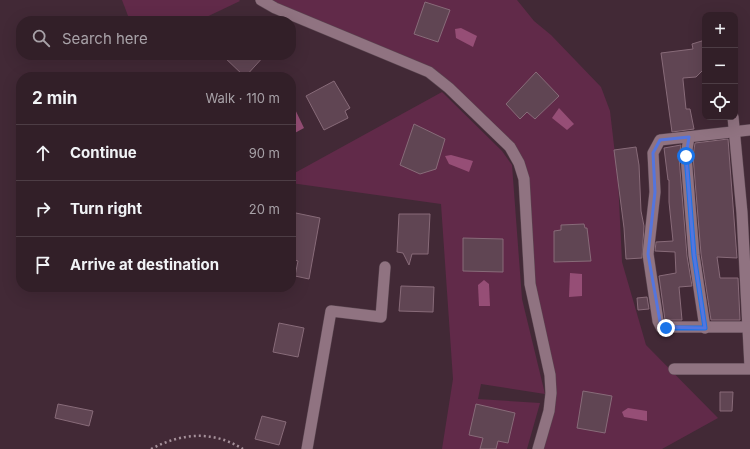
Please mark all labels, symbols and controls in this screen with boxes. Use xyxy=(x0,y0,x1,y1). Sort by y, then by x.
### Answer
map controls xyxy=(702,12,738,120)
button: + xyxy=(702,12,738,48)
search box xyxy=(16,16,296,60)
icon: search xyxy=(30,27,52,49)
text: Search here xyxy=(62,29,148,48)
button: − xyxy=(702,48,738,84)
button: locate xyxy=(702,84,738,120)
text: 2 min xyxy=(32,88,77,108)
text: Walk · 110 m xyxy=(205,90,280,106)
icon: ahead xyxy=(32,142,54,164)
text: Continue xyxy=(70,143,137,162)
text: 90 m xyxy=(249,145,280,161)
route start xyxy=(677,147,695,165)
icon: right xyxy=(32,198,54,220)
text: Turn right xyxy=(70,199,142,218)
text: 20 m xyxy=(249,201,280,217)
icon: arrive xyxy=(32,254,54,276)
text: Arrive at destination xyxy=(70,255,219,274)
route end xyxy=(657,319,675,337)

